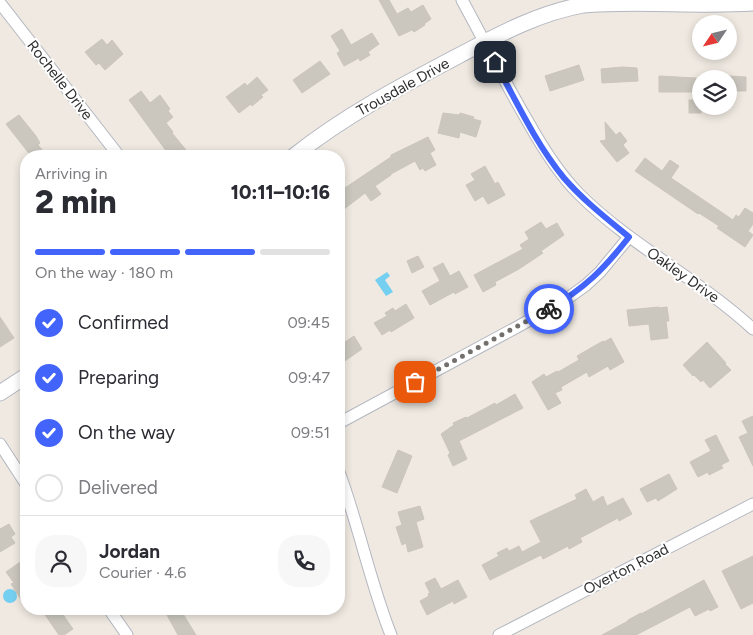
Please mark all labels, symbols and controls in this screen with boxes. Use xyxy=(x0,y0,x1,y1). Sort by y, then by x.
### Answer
north arrow xyxy=(692,15,738,60)
map controls xyxy=(692,15,737,115)
street label: Rochelle Drive xyxy=(23,37,97,123)
pin xyxy=(474,41,516,83)
icon: home xyxy=(481,48,509,76)
street label: Trousdale Drive xyxy=(354,54,452,120)
button: layers xyxy=(692,70,737,115)
text: Arriving in xyxy=(35,164,107,183)
text: 10:11–10:16 xyxy=(231,181,330,204)
text: 2 min xyxy=(35,183,117,221)
street label: Oakley Drive xyxy=(643,243,723,307)
text: On the way · 180 m xyxy=(35,263,173,282)
courier xyxy=(524,284,574,334)
icon: bike xyxy=(535,295,563,323)
icon: check xyxy=(35,309,63,337)
text: Confirmed xyxy=(78,311,169,334)
text: 09:45 xyxy=(288,313,330,332)
pin xyxy=(394,361,436,403)
icon: check xyxy=(35,364,63,392)
text: Preparing xyxy=(78,366,159,389)
text: 09:47 xyxy=(288,368,330,387)
icon: bag xyxy=(401,368,429,396)
icon: check xyxy=(35,419,63,447)
text: On the way xyxy=(78,421,175,444)
text: 09:51 xyxy=(291,423,330,442)
text: Delivered xyxy=(78,476,158,499)
button: person xyxy=(35,535,87,587)
button: phone xyxy=(278,535,330,587)
text: Jordan xyxy=(99,540,160,563)
street label: Overton Road xyxy=(580,540,672,598)
text: Courier · 4.6 xyxy=(99,563,186,582)

